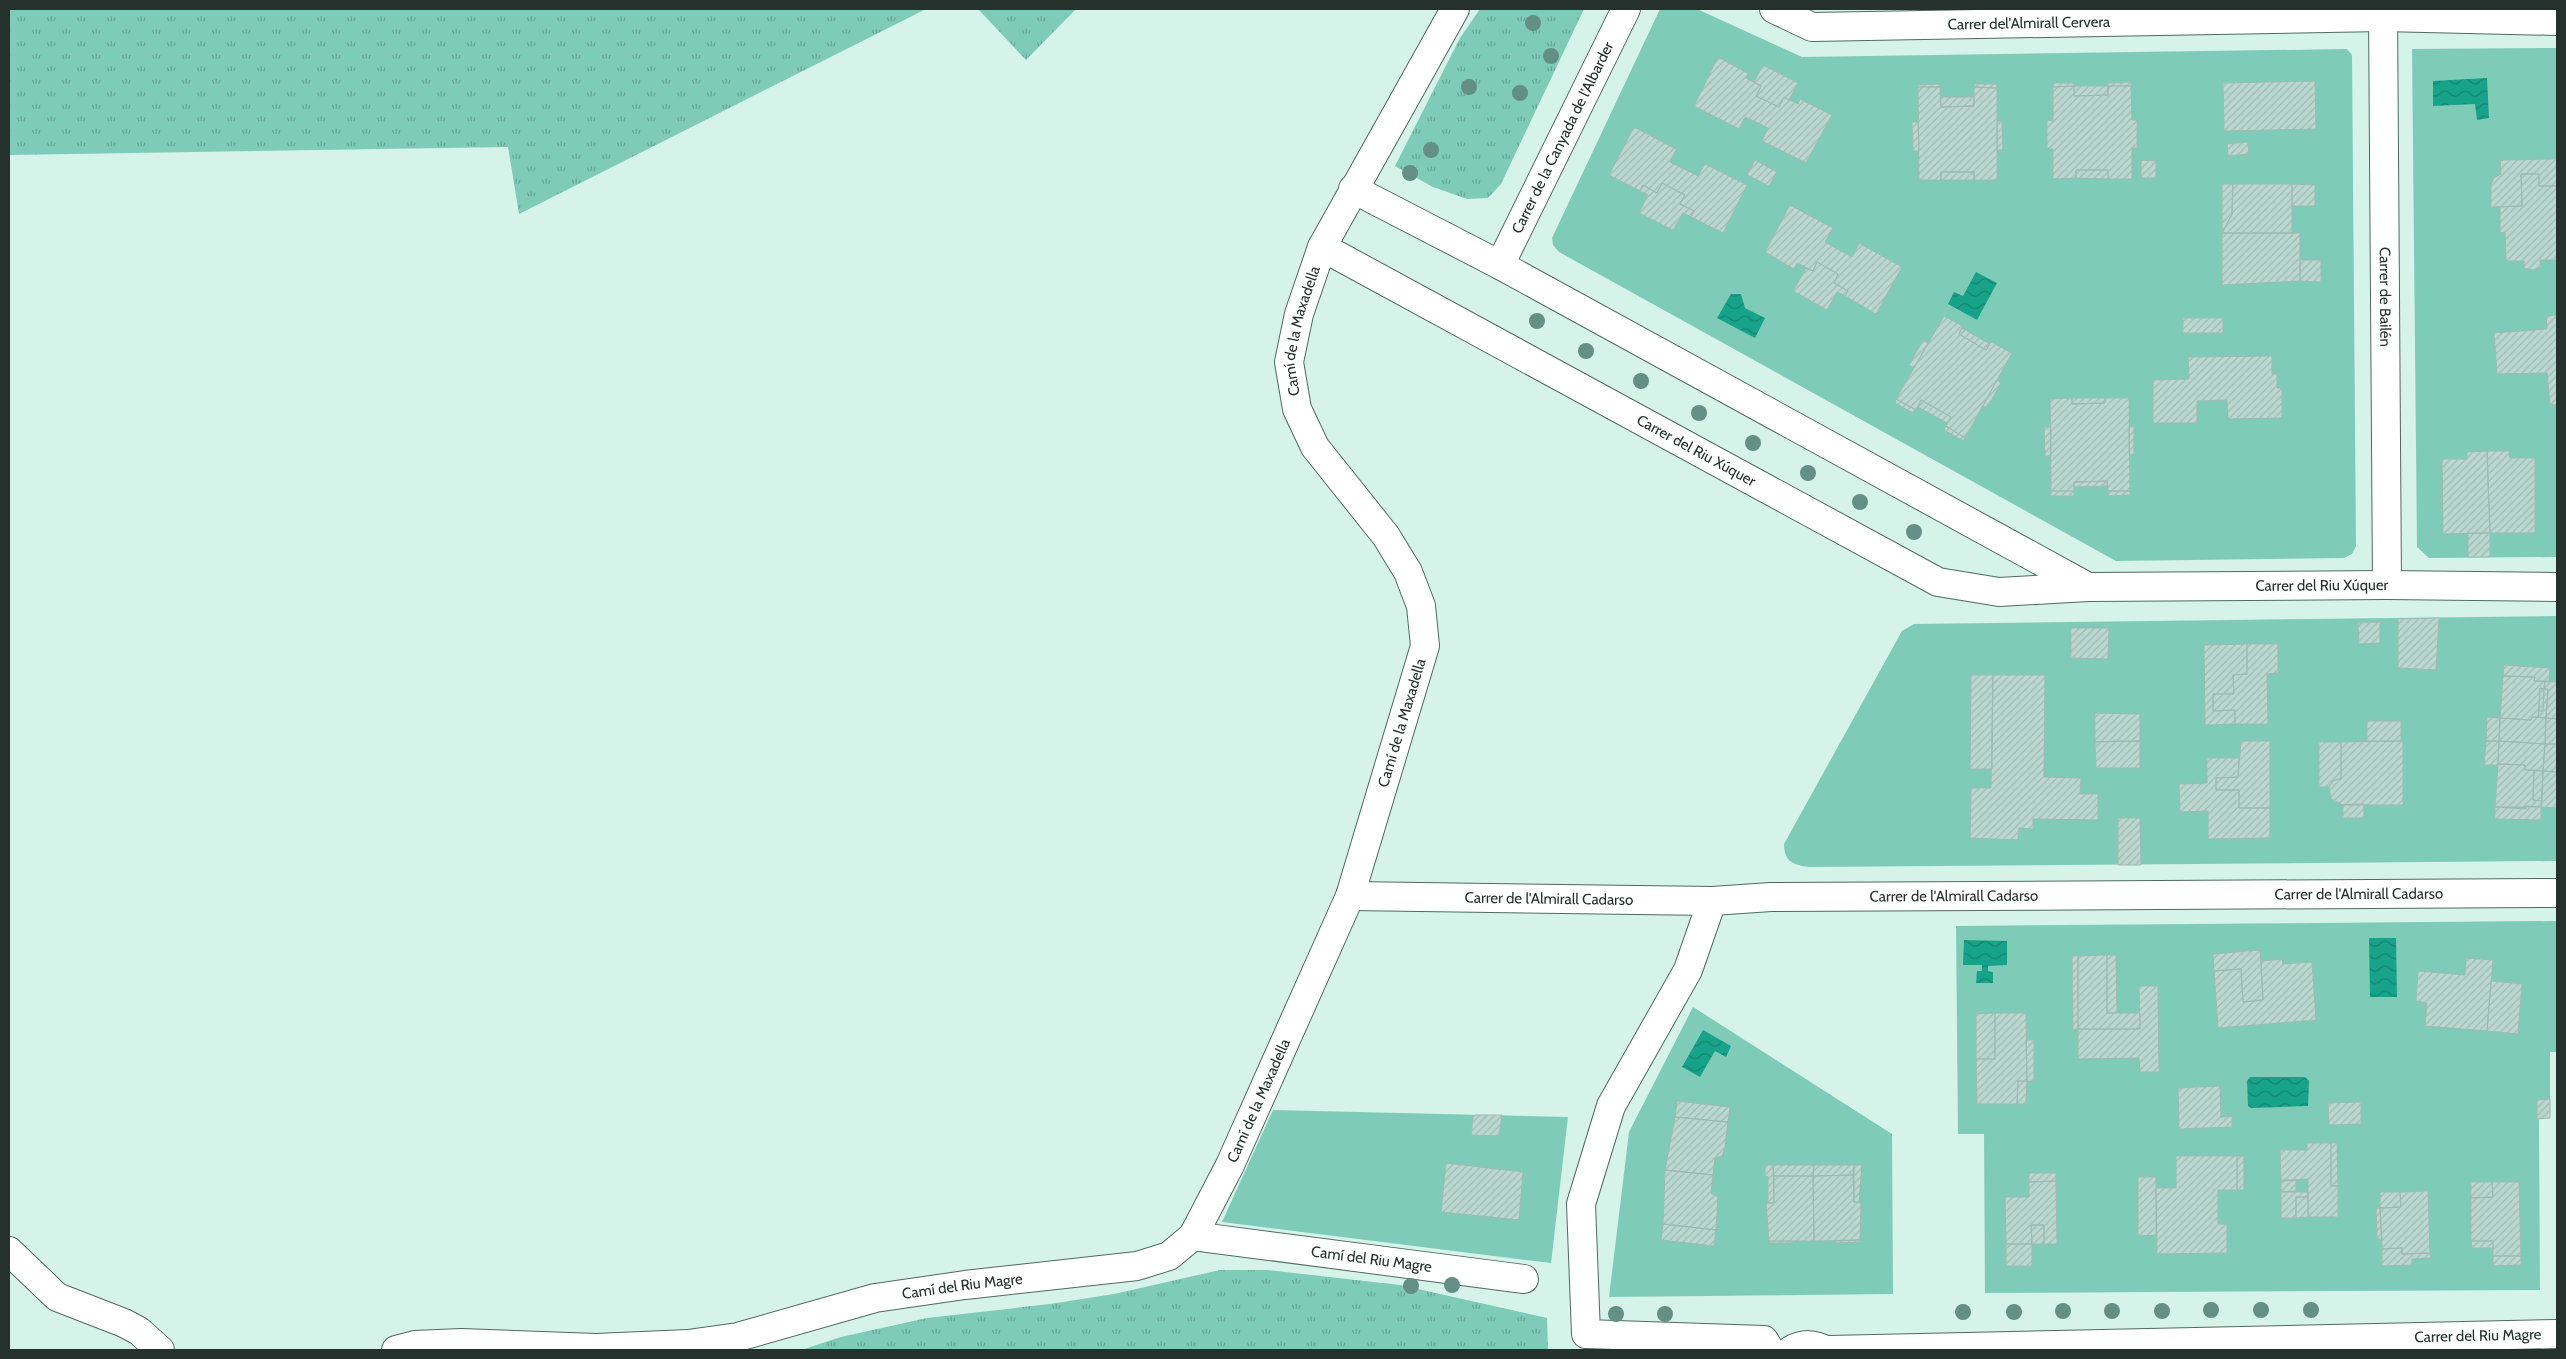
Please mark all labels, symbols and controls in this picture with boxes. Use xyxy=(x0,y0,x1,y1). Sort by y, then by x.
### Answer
street label: Carrer del'Almirall Cervera xyxy=(1948,13,2111,34)
street label: Carrer de la Canyada de l'Albarder xyxy=(1508,38,1618,236)
street label: Carrer de Bailén xyxy=(2376,247,2394,347)
street label: Camí de la Maxadella xyxy=(1280,263,1324,397)
street label: Carrer del Riu Xúquer xyxy=(1634,411,1759,490)
street label: Carrer del Riu Xúquer xyxy=(2255,576,2389,595)
street label: Camí de la Maxadella xyxy=(1374,655,1430,789)
street label: Carrer de l'Almirall Cadarso xyxy=(2274,885,2443,903)
street label: Carrer de l'Almirall Cadarso xyxy=(1869,887,2038,905)
street label: Carrer de l'Almirall Cadarso xyxy=(1464,889,1634,909)
street label: Camí de la Maxadella xyxy=(1223,1035,1294,1165)
street label: Camí del Riu Magre xyxy=(1310,1242,1433,1276)
street label: Camí del Riu Magre xyxy=(901,1270,1024,1303)
street label: Carrer del Riu Magre xyxy=(2414,1325,2542,1346)

